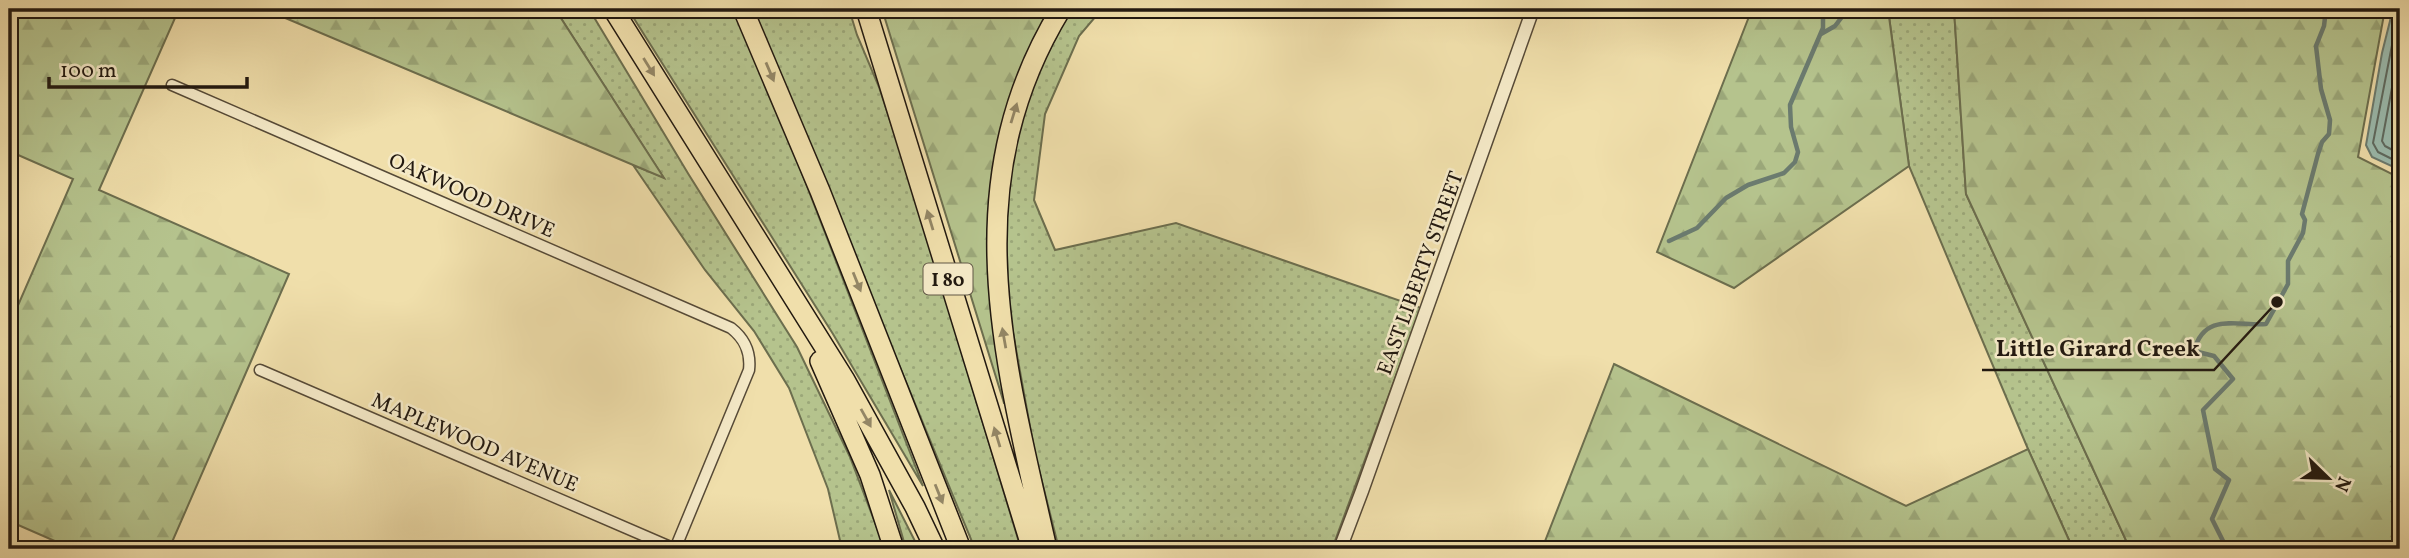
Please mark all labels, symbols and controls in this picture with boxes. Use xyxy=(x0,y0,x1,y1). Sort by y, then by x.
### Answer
scale bar xyxy=(49,46,247,90)
text: 100 m xyxy=(60,57,117,86)
one-way arrow xyxy=(643,57,656,76)
one-way arrow xyxy=(765,61,776,82)
one-way arrow xyxy=(1009,102,1019,123)
street label: OAKWOOD DRIVE xyxy=(384,147,559,246)
street label: EAST LIBERTY STREET xyxy=(1371,168,1472,379)
one-way arrow xyxy=(924,209,935,230)
road number: I 80 xyxy=(923,264,972,294)
one-way arrow xyxy=(851,272,862,293)
callout: Little Girard Creek xyxy=(1982,326,2214,370)
one-way arrow xyxy=(998,327,1009,349)
text: Little Girard Creek xyxy=(1996,334,2200,366)
street label: MAPLEWOOD AVENUE xyxy=(366,387,582,500)
one-way arrow xyxy=(860,408,872,427)
one-way arrow xyxy=(992,426,1002,447)
north arrow xyxy=(2294,442,2364,512)
text: N xyxy=(2327,472,2356,495)
one-way arrow xyxy=(933,484,945,504)

